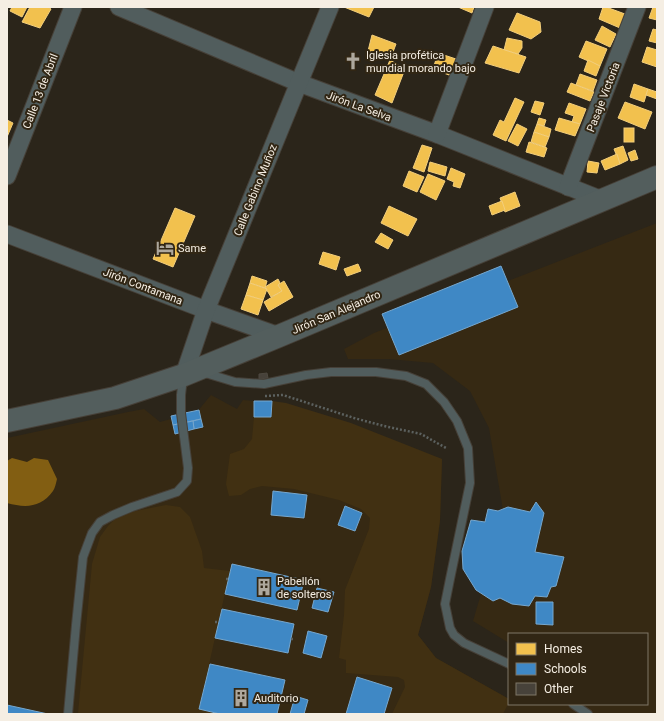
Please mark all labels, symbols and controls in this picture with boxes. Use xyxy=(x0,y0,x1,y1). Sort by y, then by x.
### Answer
place label: Iglesia profética mundial morando bajo xyxy=(366,49,476,75)
church icon: Iglesia profética mundial morando bajo xyxy=(343,51,363,71)
street label: Calle 13 de Abril xyxy=(20,52,61,131)
street label: Pasaje Victoria xyxy=(584,61,623,134)
street label: Jirón La Selva xyxy=(324,89,393,124)
street label: Calle Gabino Muñoz xyxy=(231,142,280,238)
hotel icon: Same xyxy=(155,238,175,258)
place label: Same xyxy=(178,242,206,255)
street label: Jirón Contamana xyxy=(101,265,184,308)
street label: Jirón San Alejandro xyxy=(290,288,383,337)
place label: Pabellón de solteros xyxy=(277,575,332,601)
building icon: Pabellón de solteros xyxy=(254,577,274,597)
legend xyxy=(508,633,648,705)
text: Homes xyxy=(544,642,582,656)
text: Schools xyxy=(544,662,587,676)
text: Other xyxy=(544,682,573,696)
building icon: Auditorio xyxy=(231,688,251,708)
place label: Auditorio xyxy=(254,692,299,705)

